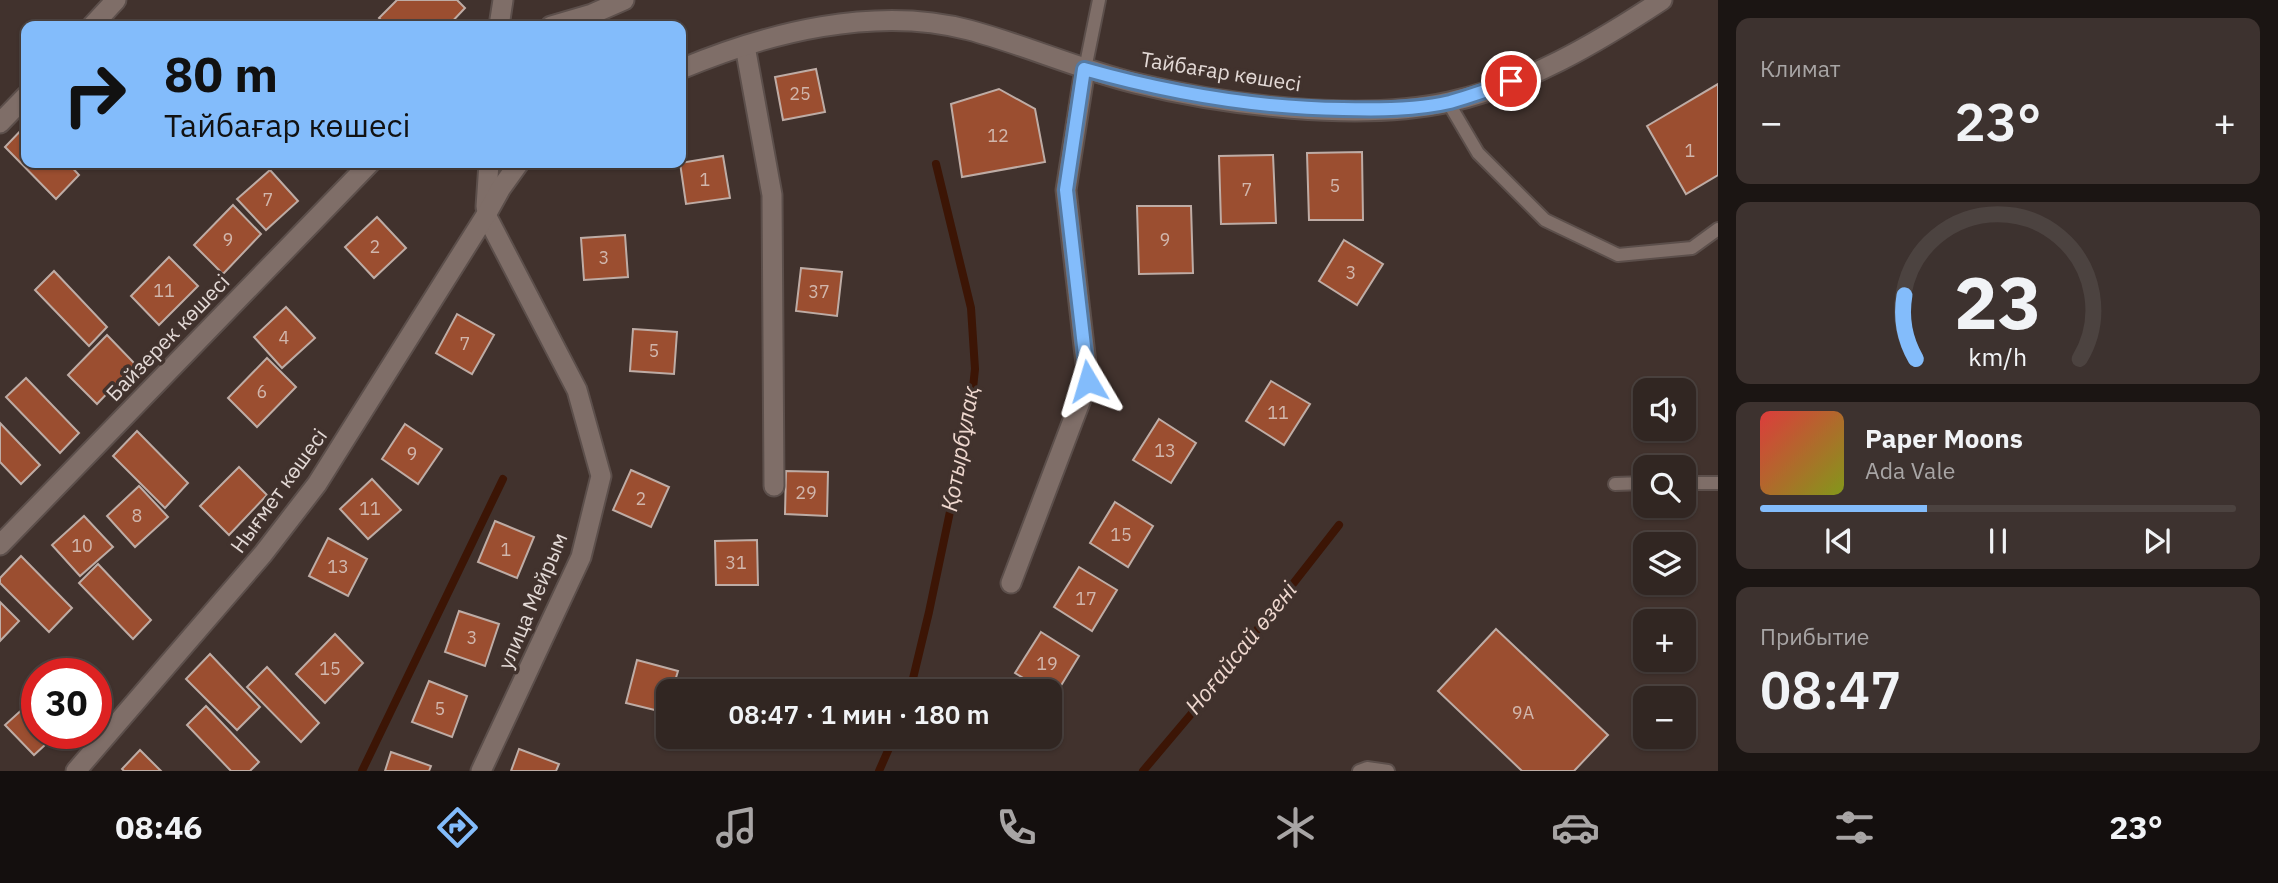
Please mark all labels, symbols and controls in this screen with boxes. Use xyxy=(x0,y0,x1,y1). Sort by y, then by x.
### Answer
text: 80 m xyxy=(164,42,278,105)
street label: Тайбағар көшесі xyxy=(1139,45,1303,97)
icon: right xyxy=(49,49,140,140)
pin xyxy=(1481,51,1541,111)
text: Климат xyxy=(1760,53,1841,83)
icon: arrive xyxy=(1492,62,1530,100)
house number: 25 xyxy=(789,82,811,105)
text: 23° xyxy=(1955,88,2041,155)
text: − xyxy=(1760,97,1783,146)
text: + xyxy=(2213,97,2236,146)
text: Тайбағар көшесі xyxy=(164,104,411,146)
house number: 12 xyxy=(987,124,1009,147)
house number: 1 xyxy=(1685,139,1695,162)
house number: 1 xyxy=(700,168,710,191)
house number: 5 xyxy=(1330,174,1340,197)
house number: 7 xyxy=(1242,178,1252,201)
house number: 7 xyxy=(263,188,273,211)
house number: 9 xyxy=(223,228,233,251)
house number: 9 xyxy=(1160,228,1170,251)
house number: 2 xyxy=(370,235,380,258)
house number: 3 xyxy=(599,246,609,269)
text: 23 xyxy=(1954,255,2042,350)
house number: 3 xyxy=(1346,261,1356,284)
street label: Байзерек көшесі xyxy=(99,268,235,407)
house number: 11 xyxy=(153,279,175,302)
house number: 37 xyxy=(808,280,830,303)
house number: 4 xyxy=(279,326,290,349)
house number: 7 xyxy=(460,332,470,355)
house number: 5 xyxy=(649,339,659,362)
text: km/h xyxy=(1969,340,2027,373)
position arrow xyxy=(1051,344,1125,418)
map controls xyxy=(1633,378,1696,749)
button: sound xyxy=(1633,378,1696,441)
house number: 6 xyxy=(257,380,267,403)
water label: Қотырбұлақ xyxy=(933,383,985,514)
house number: 11 xyxy=(1267,401,1289,424)
text: Paper Moons xyxy=(1865,421,2023,455)
street label: Нығмет көшесі xyxy=(224,423,333,558)
house number: 13 xyxy=(1154,439,1176,462)
house number: 9 xyxy=(407,442,417,465)
button: search xyxy=(1633,455,1696,518)
text: Ada Vale xyxy=(1865,455,1955,485)
house number: 29 xyxy=(795,481,817,504)
house number: 2 xyxy=(636,487,646,510)
house number: 11 xyxy=(359,497,381,520)
house number: 8 xyxy=(132,504,142,527)
icon: previous xyxy=(1820,522,1858,560)
icon: pause xyxy=(1979,522,2017,560)
icon: next xyxy=(2138,522,2176,560)
house number: 15 xyxy=(1110,523,1132,546)
street label: улица Мейрым xyxy=(491,528,574,673)
button: layers xyxy=(1633,532,1696,595)
house number: 10 xyxy=(71,534,93,557)
house number: 1 xyxy=(501,538,511,561)
house number: 31 xyxy=(725,551,747,574)
house number: 13 xyxy=(327,555,349,578)
water label: Ноғайсай өзені xyxy=(1178,574,1303,720)
house number: 17 xyxy=(1075,587,1097,610)
button: + xyxy=(1633,609,1696,672)
text: Прибытие xyxy=(1760,621,1869,651)
house number: 3 xyxy=(467,626,477,649)
house number: 19 xyxy=(1036,652,1058,675)
text: 08:47 xyxy=(1760,656,1901,723)
house number: 15 xyxy=(319,657,341,680)
speed limit sign: 30 xyxy=(21,658,112,749)
button: − xyxy=(1633,686,1696,749)
house number: 5 xyxy=(435,697,445,720)
text: 08:47 · 1 мин · 180 m xyxy=(728,697,990,731)
house number: 9А xyxy=(1512,701,1535,724)
icon: directions xyxy=(433,803,482,852)
icon: music xyxy=(712,803,761,852)
icon: phone xyxy=(992,803,1041,852)
icon: climate xyxy=(1271,803,1320,852)
icon: car xyxy=(1551,803,1600,852)
icon: filters xyxy=(1830,803,1879,852)
text: 08:46 xyxy=(115,806,203,848)
text: 23° xyxy=(2109,806,2163,848)

